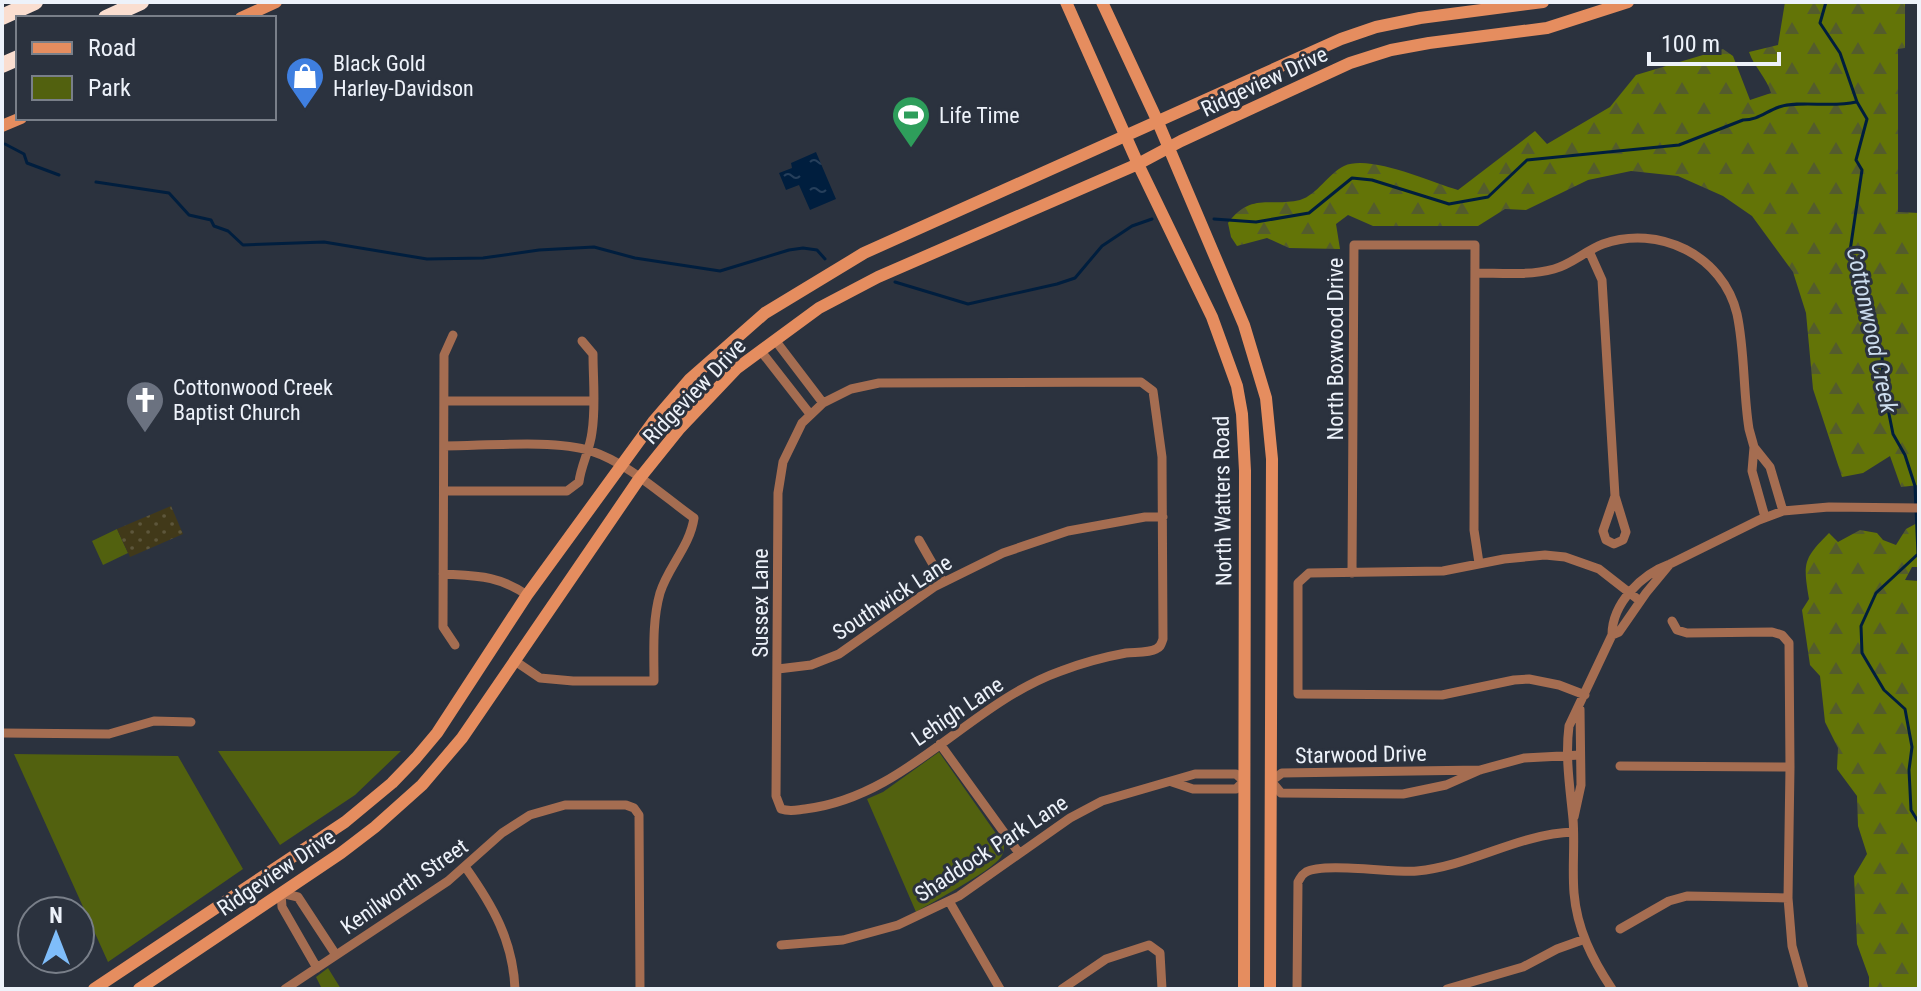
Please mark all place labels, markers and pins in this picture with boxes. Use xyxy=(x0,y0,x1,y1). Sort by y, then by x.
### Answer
place label: Black Gold Harley-Davidson xyxy=(333,51,474,101)
shop icon: Black Gold Harley-Davidson xyxy=(284,55,326,110)
sports icon: Life Time xyxy=(890,94,932,149)
place label: Life Time xyxy=(939,103,1020,128)
place label: Cottonwood Creek Baptist Church xyxy=(173,375,333,425)
church icon: Cottonwood Creek Baptist Church xyxy=(124,379,166,434)

